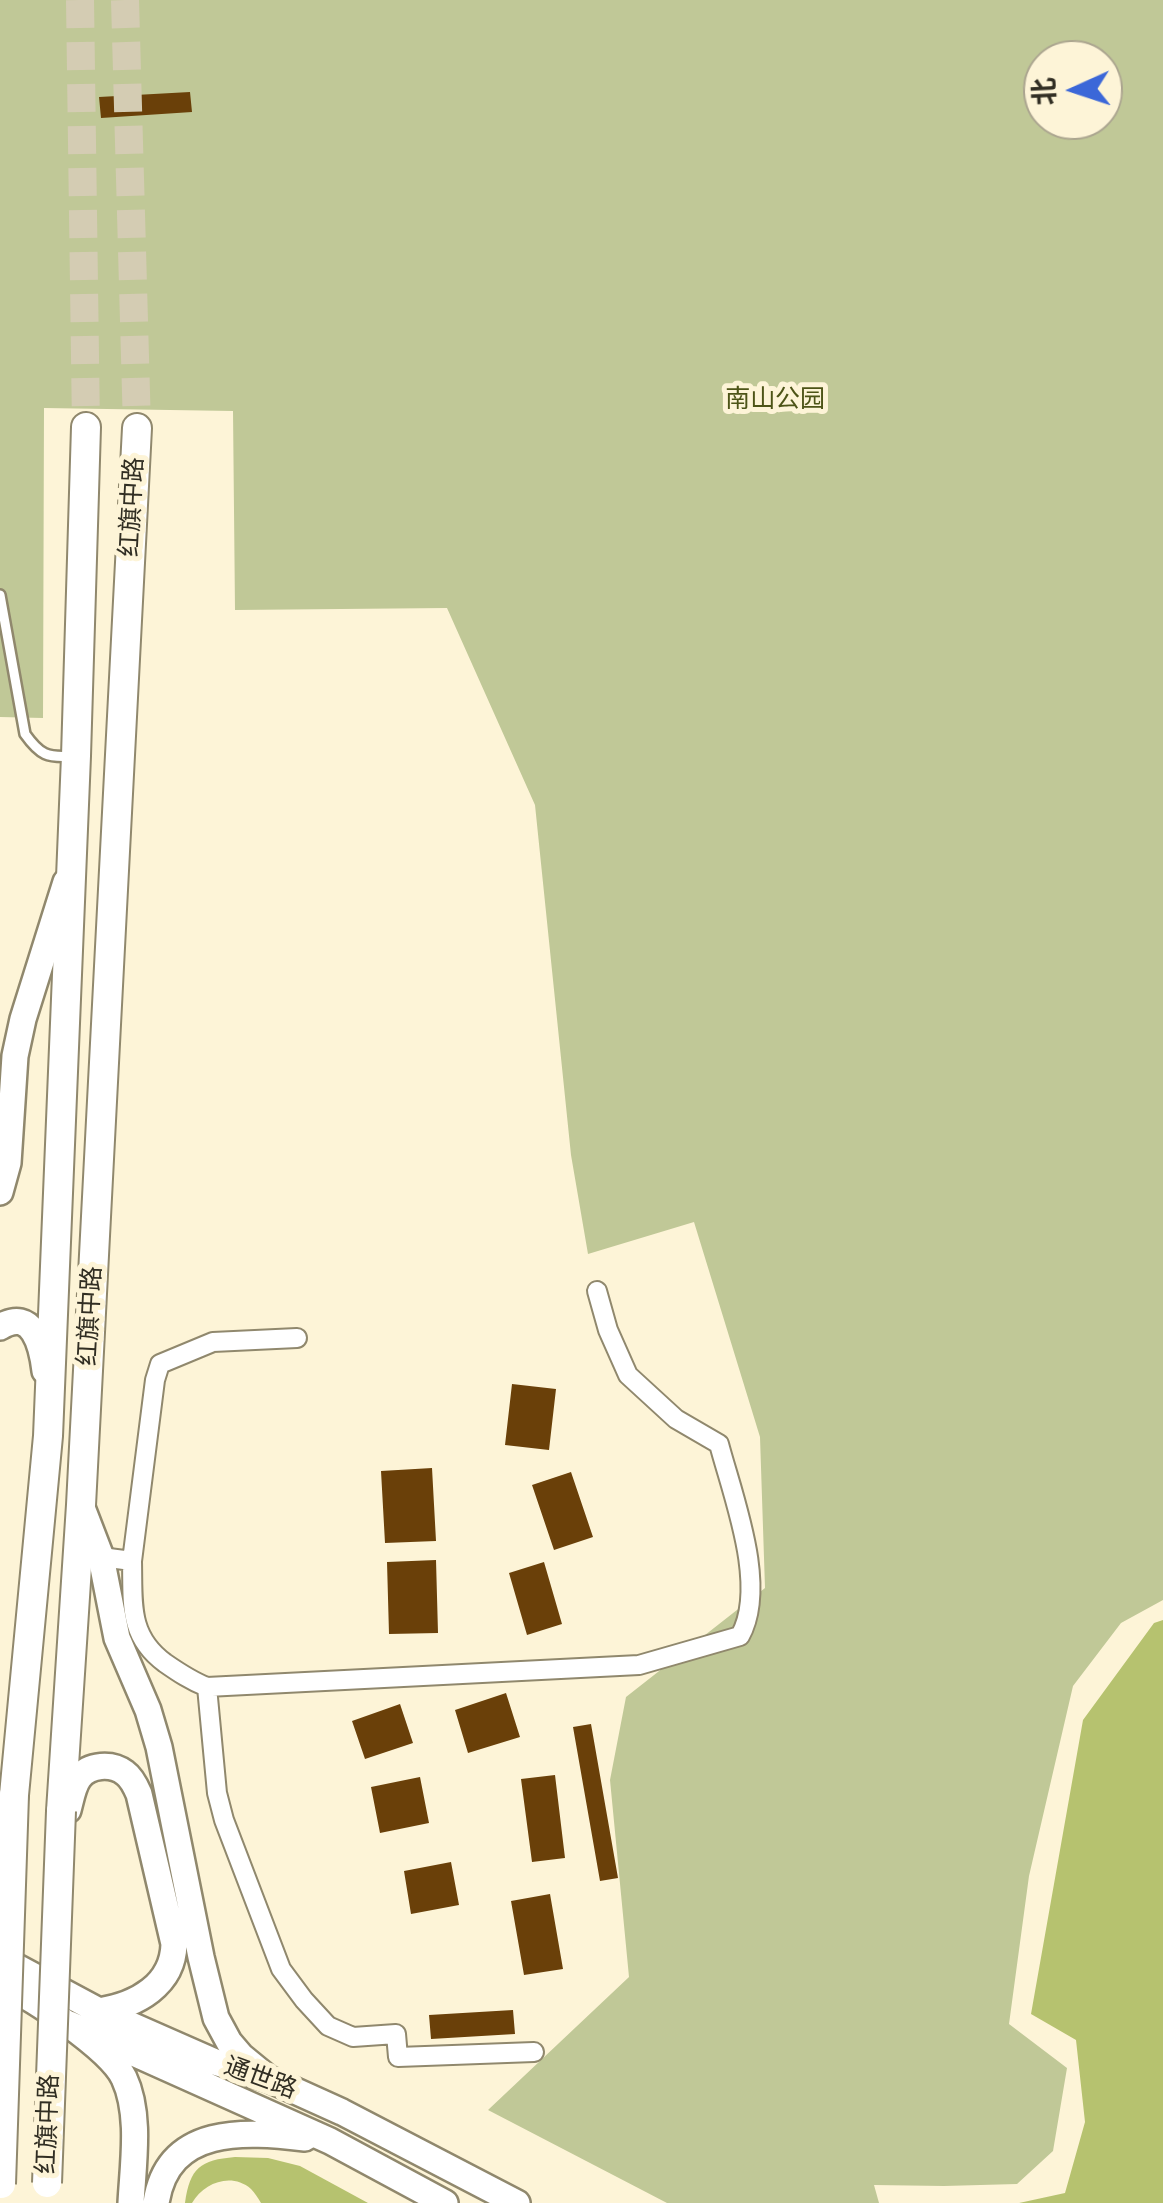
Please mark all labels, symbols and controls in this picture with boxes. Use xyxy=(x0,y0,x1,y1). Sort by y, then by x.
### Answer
north arrow xyxy=(1023,40,1123,140)
text: 北 xyxy=(1027,77,1063,106)
park label: 南山公园 xyxy=(725,385,825,415)
street label: 红旗中路 xyxy=(115,456,151,558)
street label: 红旗中路 xyxy=(73,1265,109,1367)
street label: 通世路 xyxy=(220,2052,300,2106)
street label: 红旗中路 xyxy=(32,2074,66,2174)

